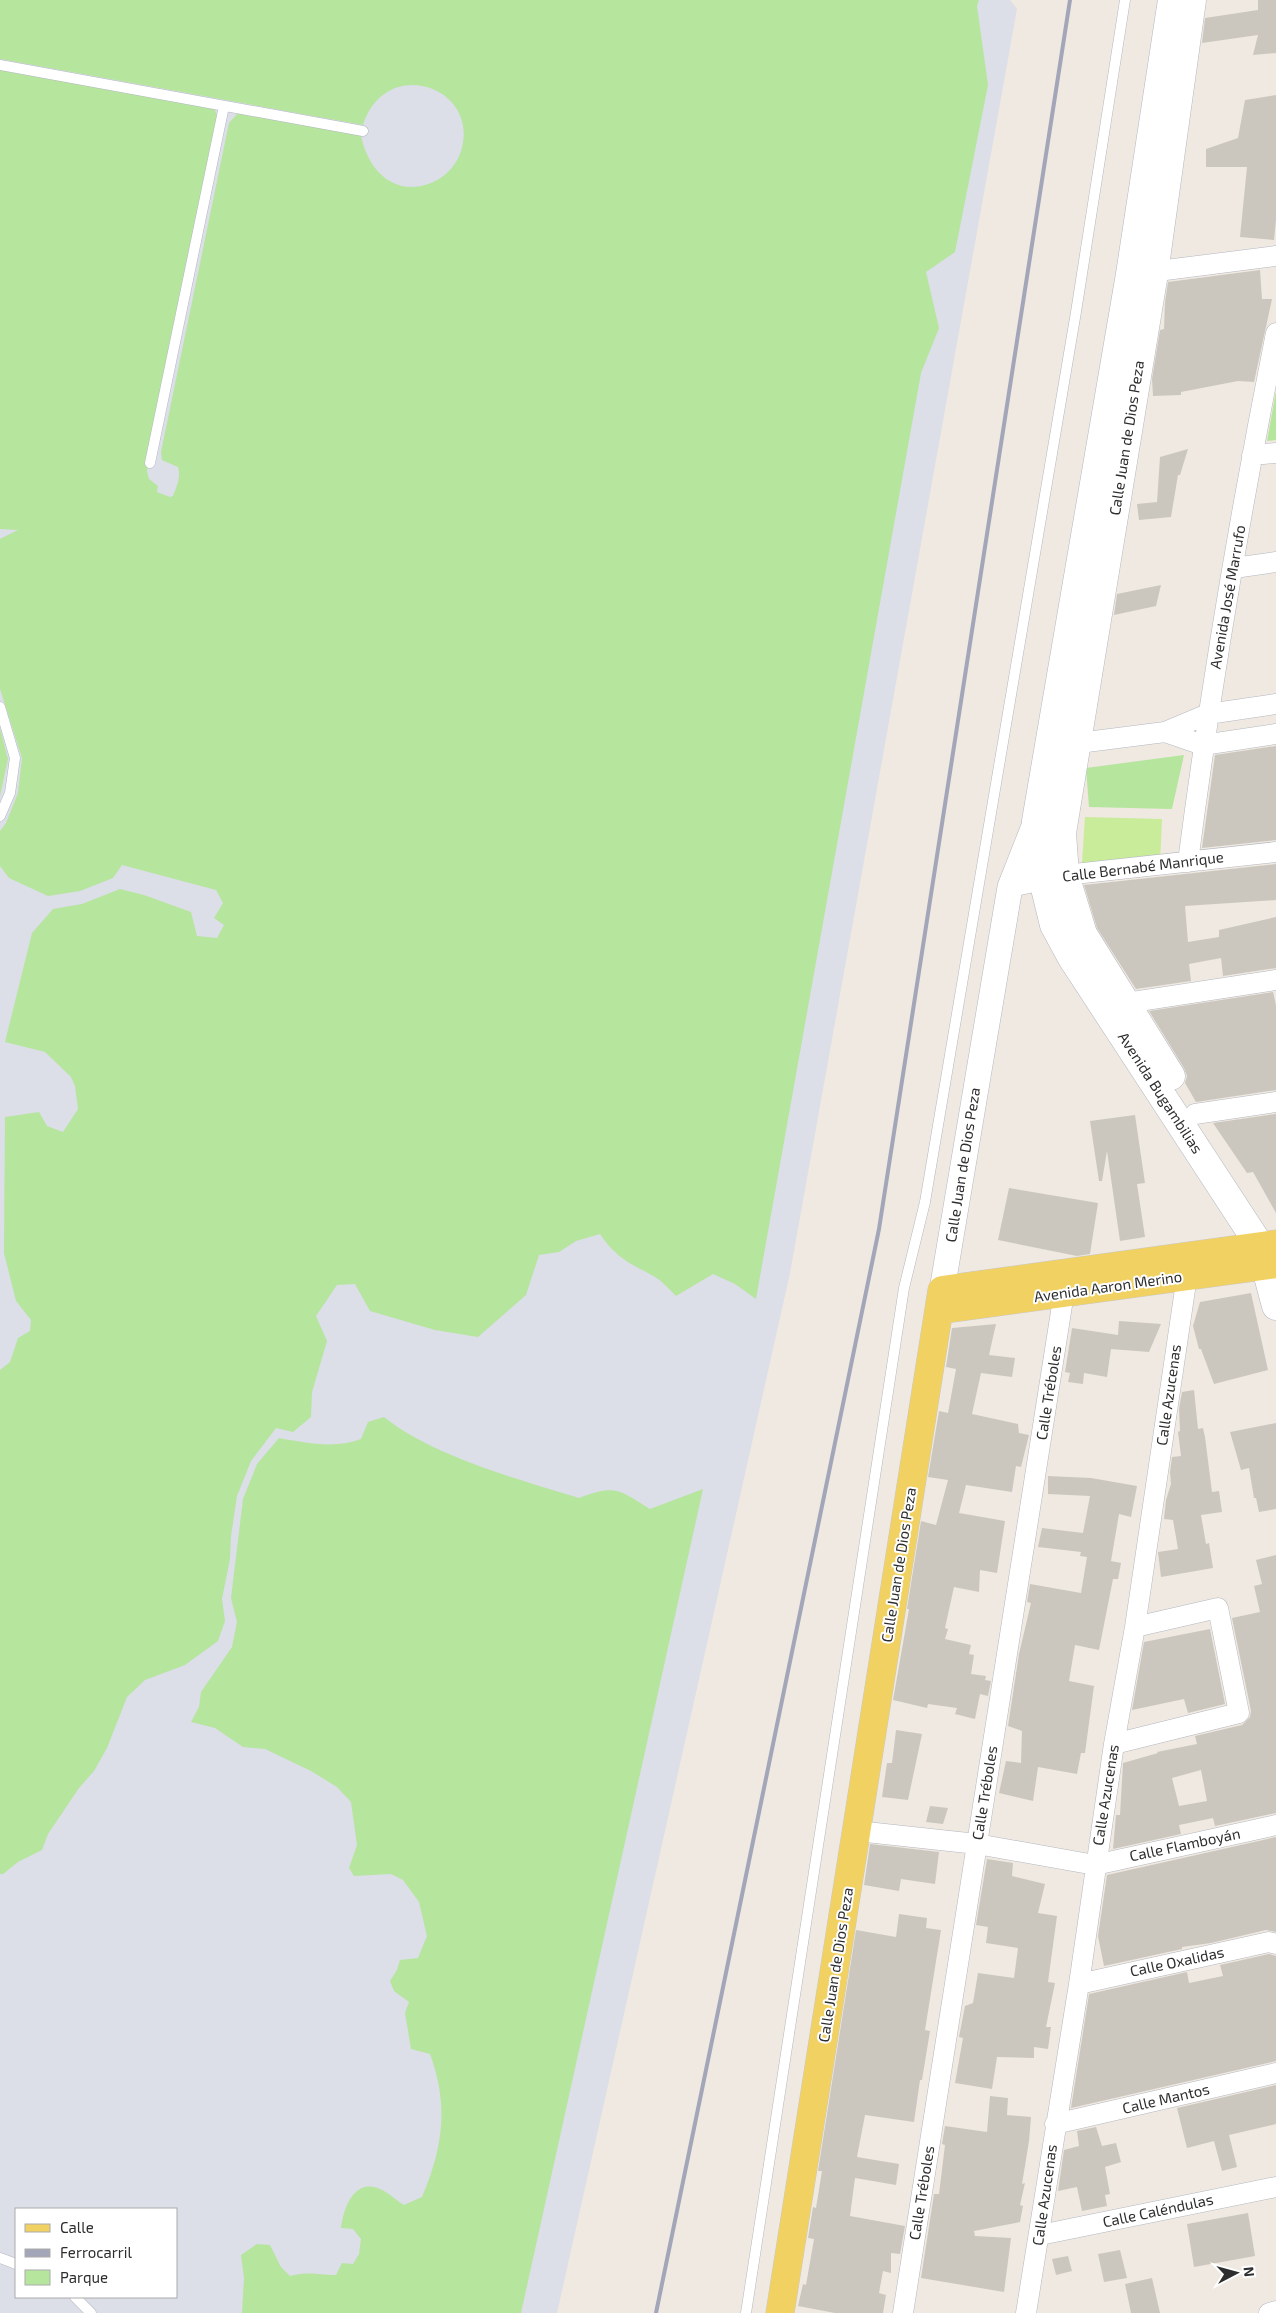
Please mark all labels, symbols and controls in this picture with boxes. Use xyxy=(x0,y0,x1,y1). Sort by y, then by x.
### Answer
street label: Calle Juan de Dios Peza xyxy=(1105,359,1147,517)
street label: Avenida José Marrufo xyxy=(1205,523,1249,670)
street label: Calle Bernabé Manrique xyxy=(1061,847,1225,885)
street label: Avenida Bugambilias xyxy=(1115,1028,1207,1157)
street label: Calle Juan de Dios Peza xyxy=(941,1086,983,1244)
street label: Avenida Aaron Merino xyxy=(1033,1267,1183,1305)
street label: Calle Azucenas xyxy=(1152,1343,1184,1447)
street label: Calle Tréboles xyxy=(1032,1344,1064,1441)
street label: Calle Juan de Dios Peza xyxy=(877,1486,919,1644)
street label: Calle Azucenas xyxy=(1088,1743,1122,1847)
street label: Calle Tréboles xyxy=(968,1744,1000,1841)
street label: Calle Flamboyán xyxy=(1128,1823,1242,1865)
street label: Calle Juan de Dios Peza xyxy=(814,1886,856,2044)
street label: Calle Oxalidas xyxy=(1128,1942,1226,1980)
street label: Calle Mantos xyxy=(1120,2079,1211,2117)
street label: Calle Azucenas xyxy=(1028,2143,1060,2247)
street label: Calle Tréboles xyxy=(905,2144,937,2241)
street label: Calle Caléndulas xyxy=(1101,2190,1215,2231)
legend xyxy=(15,2208,178,2298)
text: Calle xyxy=(60,2218,94,2236)
text: Ferrocarril xyxy=(60,2243,133,2261)
north arrow xyxy=(1211,2248,1261,2298)
text: N xyxy=(1240,2266,1258,2278)
text: Parque xyxy=(60,2268,108,2286)

